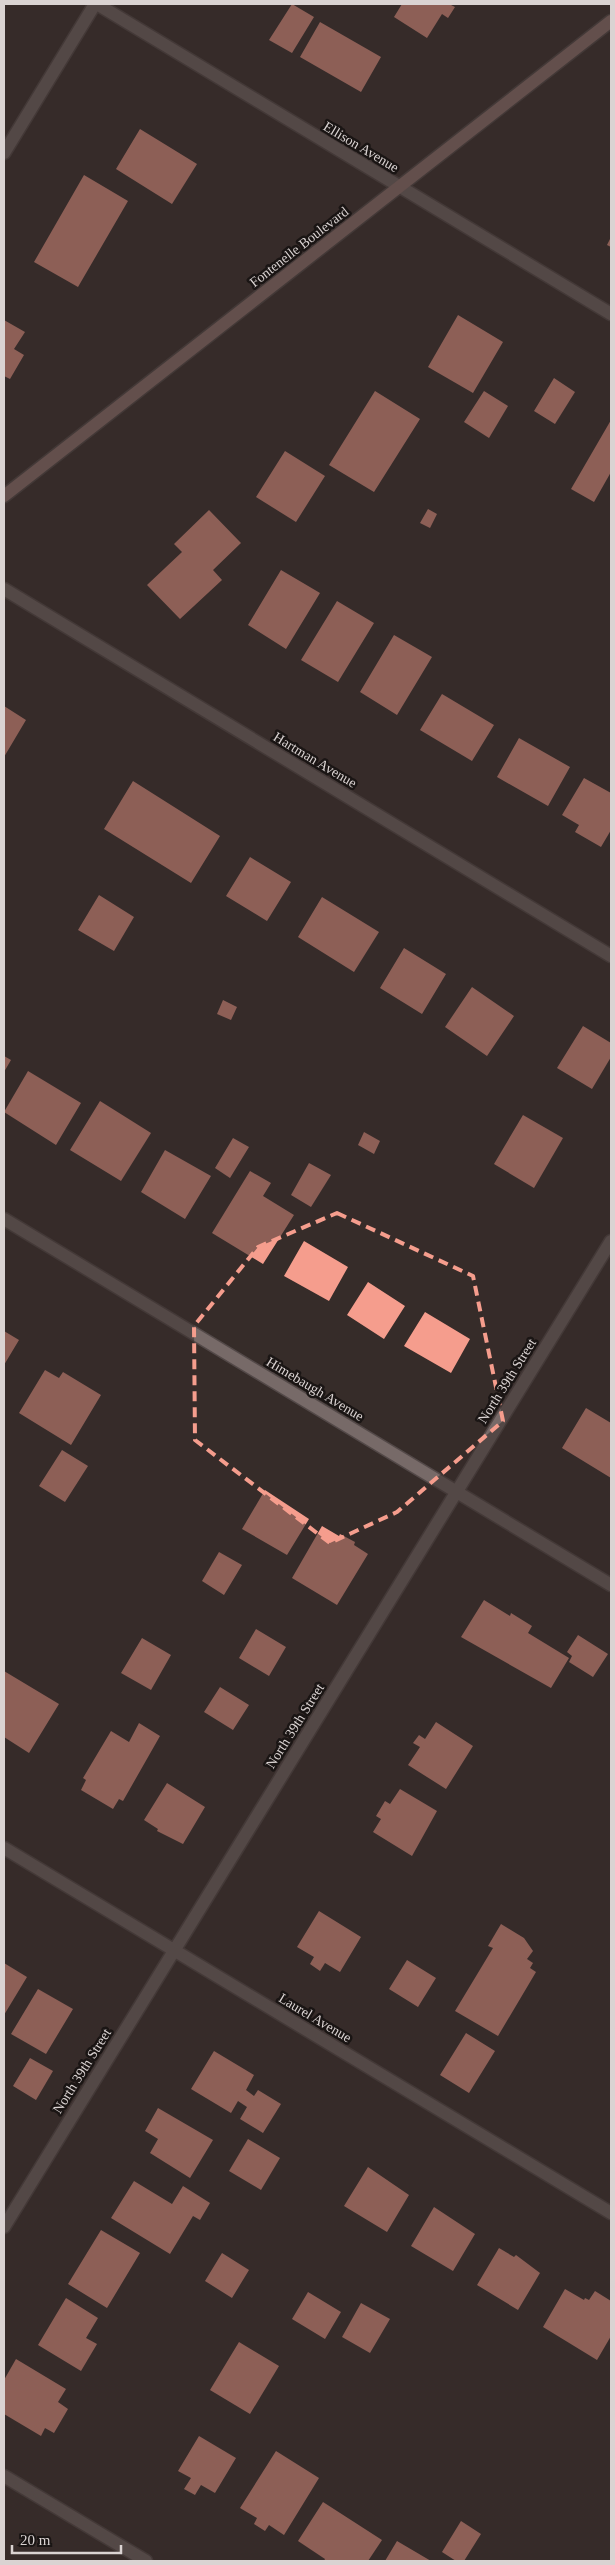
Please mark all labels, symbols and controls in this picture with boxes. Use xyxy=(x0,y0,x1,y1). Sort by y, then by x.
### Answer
street label: Ellison Avenue xyxy=(321,119,401,175)
street label: Fontenelle Boulevard xyxy=(247,204,351,290)
street label: Hartman Avenue xyxy=(271,729,359,791)
street label: North 39th Street xyxy=(475,1336,539,1426)
street label: Himebaugh Avenue xyxy=(264,1354,366,1424)
street label: North 39th Street xyxy=(263,1681,327,1771)
street label: Laurel Avenue xyxy=(276,1991,354,2045)
street label: North 39th Street xyxy=(50,2026,114,2116)
scale bar xyxy=(12,2522,121,2554)
text: 20 m xyxy=(20,2532,51,2548)

